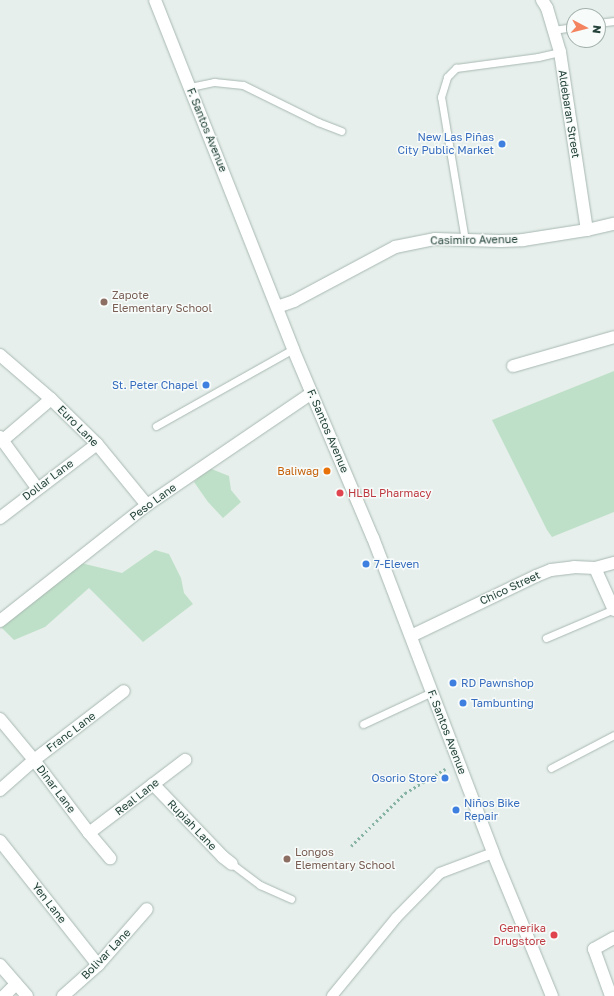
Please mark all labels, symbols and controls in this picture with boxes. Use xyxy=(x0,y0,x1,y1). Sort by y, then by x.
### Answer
north arrow xyxy=(566,8,606,48)
text: N xyxy=(590,24,604,34)
street label: Aldebaran Street xyxy=(556,69,582,159)
street label: F. Santos Avenue xyxy=(184,86,230,174)
place label: New Las Piñas City Public Market xyxy=(397,131,494,157)
marker: New Las Piñas City Public Market xyxy=(497,139,507,149)
street label: Casimiro Avenue xyxy=(430,233,518,247)
place label: Zapote Elementary School xyxy=(112,289,212,315)
marker: Zapote Elementary School xyxy=(99,297,109,307)
place label: St. Peter Chapel xyxy=(112,378,198,392)
marker: St. Peter Chapel xyxy=(201,380,211,390)
street label: F. Santos Avenue xyxy=(304,387,352,475)
street label: Euro Lane xyxy=(55,403,101,449)
street label: Dollar Lane xyxy=(20,457,76,503)
place label: Baliwag xyxy=(277,464,319,478)
marker: Baliwag xyxy=(322,466,332,476)
street label: Peso Lane xyxy=(127,481,179,523)
place label: HLBL Pharmacy xyxy=(348,486,431,500)
marker: HLBL Pharmacy xyxy=(335,488,345,498)
place label: 7-Eleven xyxy=(374,557,419,571)
marker: 7-Eleven xyxy=(361,559,371,569)
street label: Chico Street xyxy=(478,568,542,608)
place label: RD Pawnshop xyxy=(461,676,534,690)
marker: RD Pawnshop xyxy=(448,678,458,688)
street label: F. Santos Avenue xyxy=(425,688,469,776)
place label: Tambunting xyxy=(471,696,534,710)
marker: Tambunting xyxy=(458,698,468,708)
street label: Franc Lane xyxy=(44,709,98,755)
street label: Dinar Lane xyxy=(34,763,78,815)
place label: Osorio Store xyxy=(371,771,437,785)
marker: Osorio Store xyxy=(440,773,450,783)
street label: Real Lane xyxy=(112,776,162,818)
street label: Rupiah Lane xyxy=(165,797,219,853)
place label: Niños Bike Repair xyxy=(464,797,520,823)
marker: Niños Bike Repair xyxy=(451,805,461,815)
place label: Longos Elementary School xyxy=(295,846,395,872)
marker: Longos Elementary School xyxy=(282,854,292,864)
street label: Yen Lane xyxy=(29,880,69,926)
place label: Generika Drugstore xyxy=(493,922,546,948)
street label: Bolivar Lane xyxy=(79,926,133,982)
marker: Generika Drugstore xyxy=(549,930,559,940)

